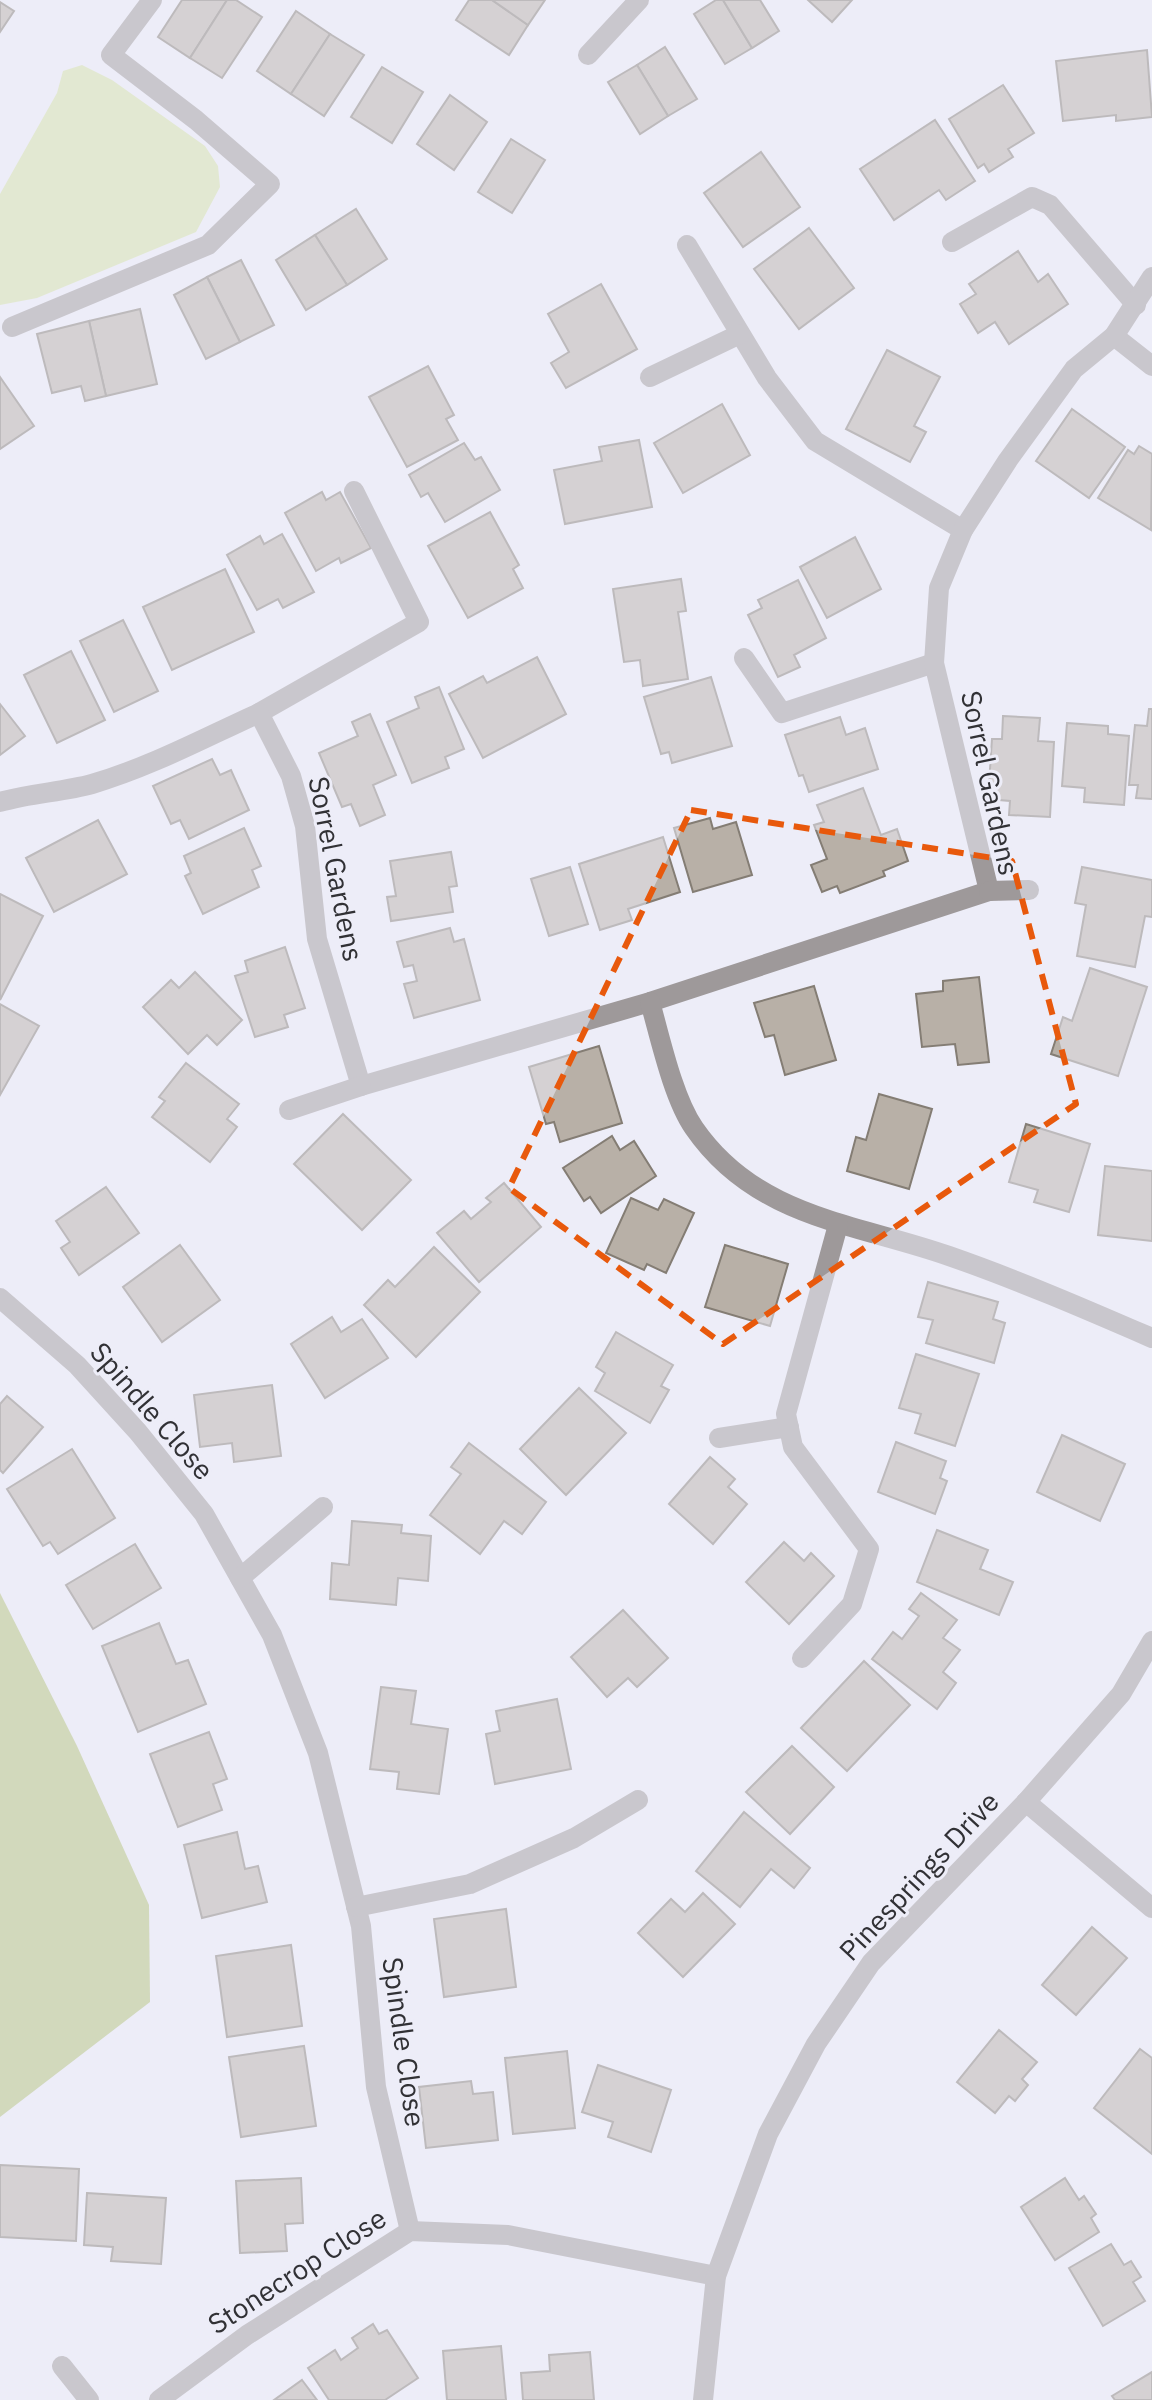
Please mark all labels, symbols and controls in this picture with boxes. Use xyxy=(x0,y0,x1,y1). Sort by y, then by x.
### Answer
street label: Sorrel Gardens xyxy=(953,687,1028,879)
street label: Sorrel Gardens xyxy=(300,773,373,965)
street label: Spindle Close xyxy=(82,1334,222,1487)
street label: Pinesprings Drive xyxy=(831,1783,1007,1968)
street label: Spindle Close xyxy=(374,1955,435,2129)
street label: Stonecrop Close xyxy=(201,2199,393,2342)

